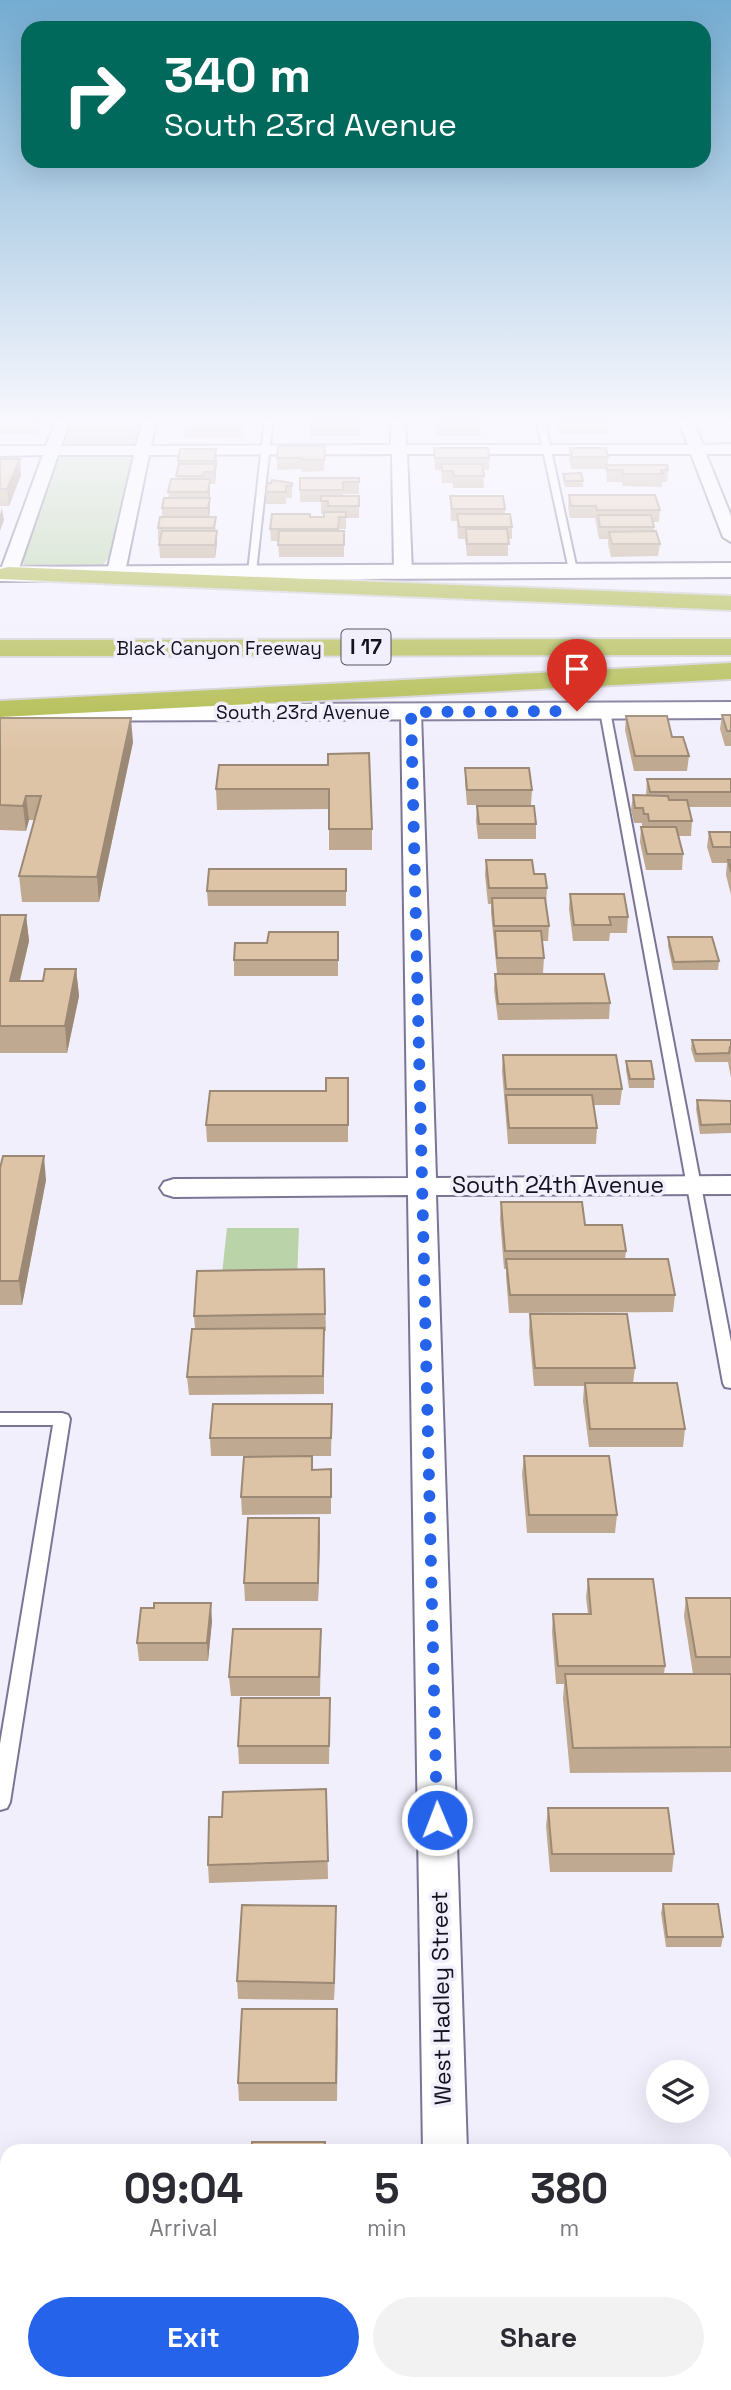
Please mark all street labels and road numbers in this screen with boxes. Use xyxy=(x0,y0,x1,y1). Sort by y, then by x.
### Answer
road number: I 17 xyxy=(342,630,390,664)
street label: Black Canyon Freeway xyxy=(116,636,322,661)
street label: South 23rd Avenue xyxy=(216,700,390,725)
street label: South 24th Avenue xyxy=(452,1170,664,1200)
street label: West Hadley Street xyxy=(424,1891,458,2105)

